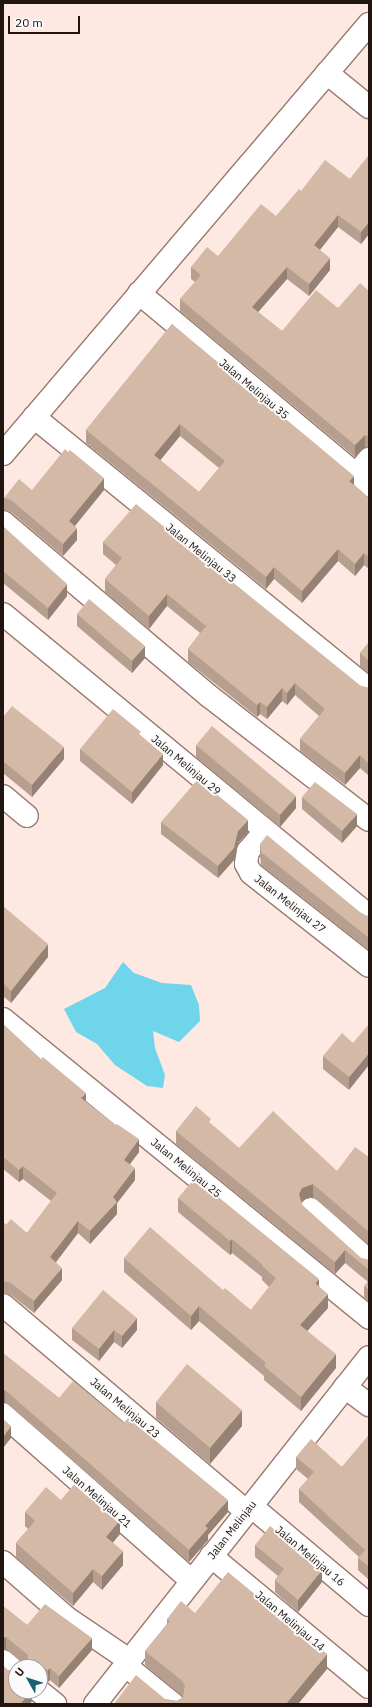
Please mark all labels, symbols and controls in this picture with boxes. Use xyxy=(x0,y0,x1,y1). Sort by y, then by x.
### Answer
scale bar xyxy=(10,8,82,34)
text: 20 m xyxy=(15,15,43,30)
street label: Jalan Melinjau 35 xyxy=(217,356,291,422)
street label: Jalan Melinjau 33 xyxy=(163,521,239,585)
street label: Jalan Melinjau 29 xyxy=(149,732,223,798)
street label: Jalan Melinjau 27 xyxy=(252,872,328,936)
street label: Jalan Melinjau 25 xyxy=(148,1136,224,1200)
street label: Jalan Melinjau 23 xyxy=(88,1375,162,1441)
street label: Jalan Melinjau 21 xyxy=(60,1464,134,1530)
street label: Jalan Melinjau xyxy=(205,1498,259,1562)
street label: Jalan Melinjau 16 xyxy=(273,1523,347,1589)
street label: Jalan Melinjau 14 xyxy=(253,1588,327,1654)
north arrow xyxy=(8,1659,48,1699)
text: U xyxy=(12,1665,27,1679)

